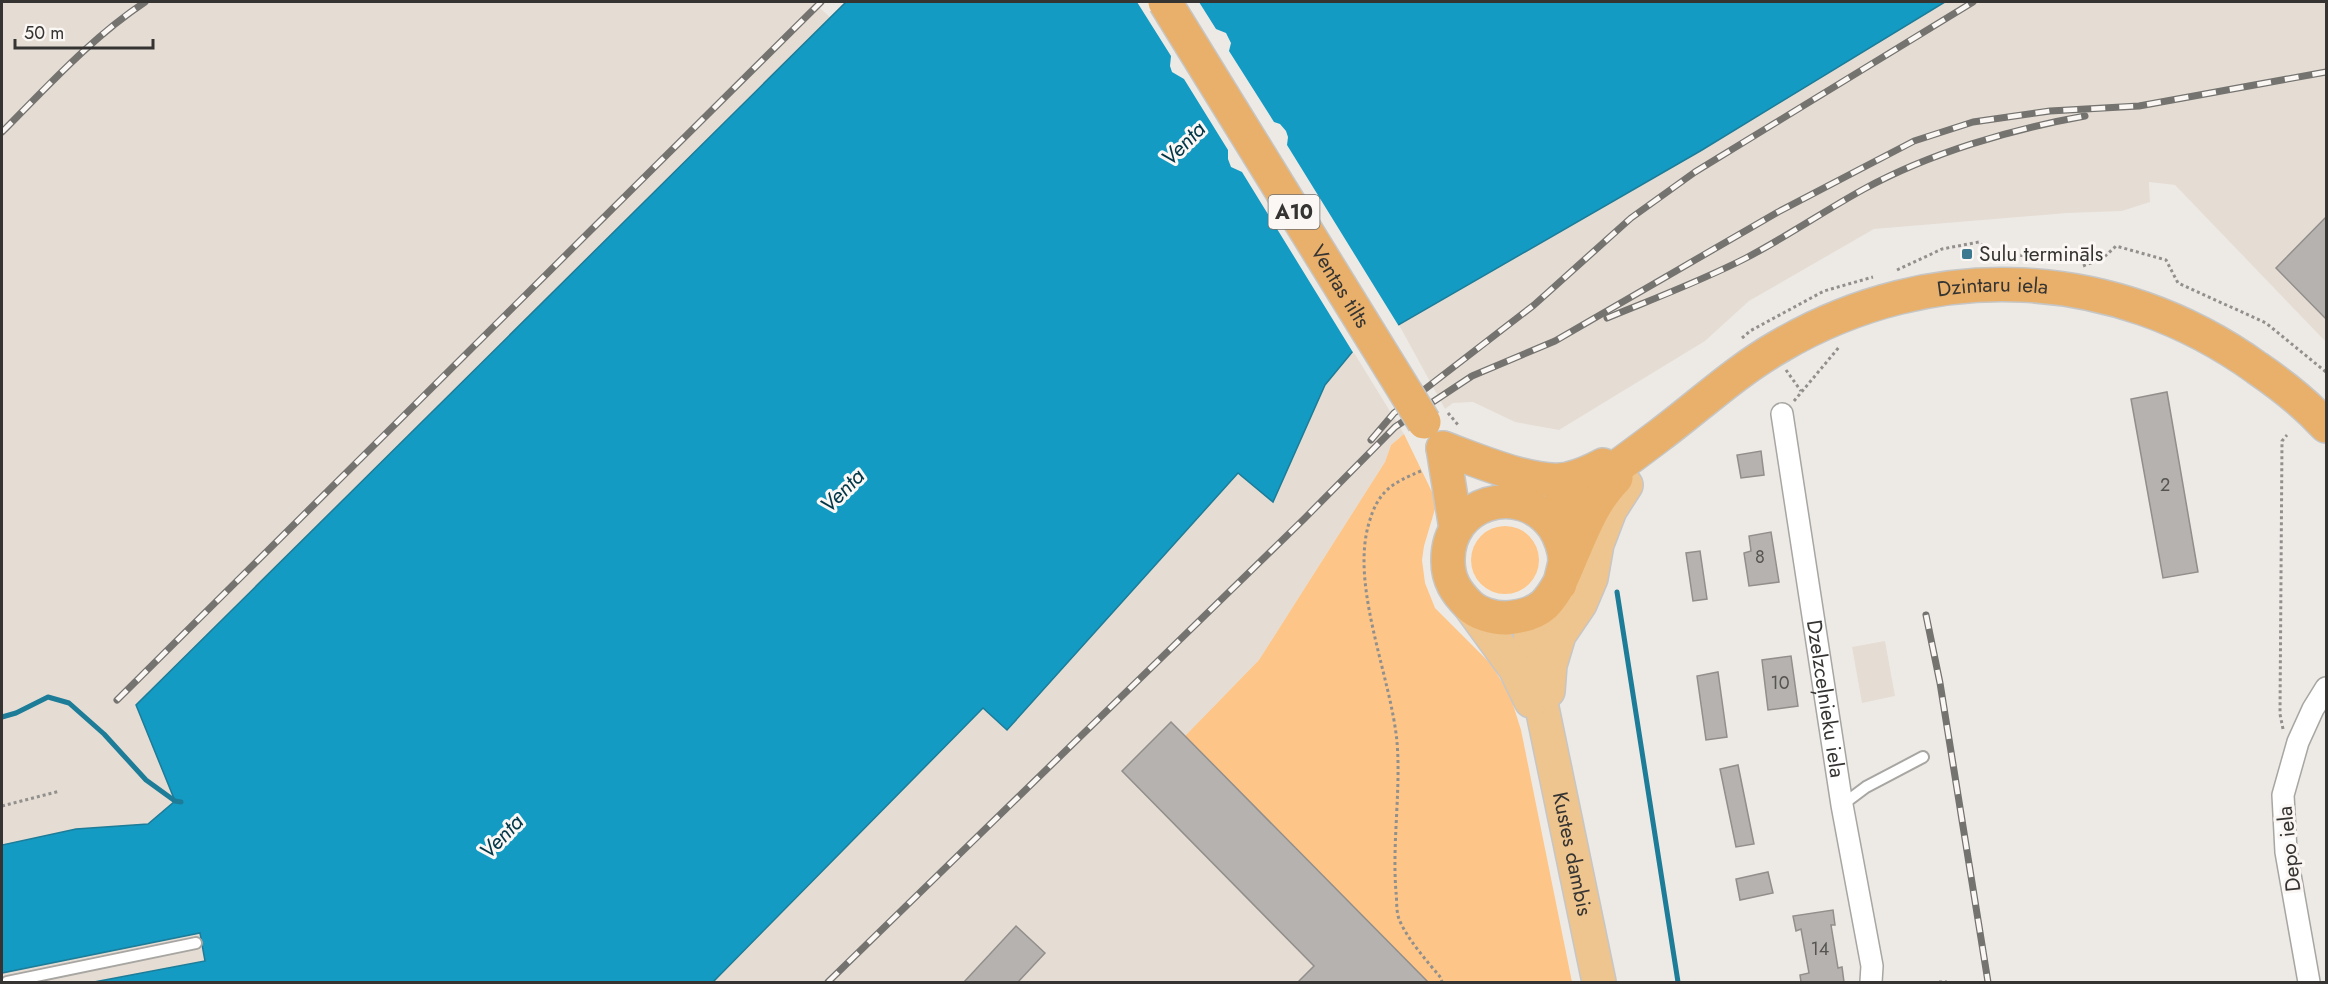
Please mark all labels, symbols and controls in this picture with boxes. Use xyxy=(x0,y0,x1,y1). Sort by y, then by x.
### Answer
scale bar xyxy=(15,12,153,50)
text: 50 m xyxy=(24,20,64,46)
water label: Venta xyxy=(1153,113,1213,173)
road number: A10 xyxy=(1268,195,1320,229)
street label: Ventas tilts xyxy=(1303,239,1377,334)
place label: Sulu termināls xyxy=(1979,239,2103,269)
marker: Sulu termināls xyxy=(1960,247,1974,261)
street label: Dzintaru iela xyxy=(1935,270,2050,304)
water label: Venta xyxy=(812,460,872,520)
house number: 2 xyxy=(2160,472,2170,498)
house number: 8 xyxy=(1755,544,1765,570)
street label: Dzelzceļnieku iela xyxy=(1799,618,1853,780)
house number: 10 xyxy=(1771,670,1790,696)
street label: Kustes dambis xyxy=(1545,789,1600,918)
street label: Depo iela xyxy=(2270,805,2308,893)
water label: Venta xyxy=(471,806,531,866)
house number: 14 xyxy=(1811,936,1829,962)

